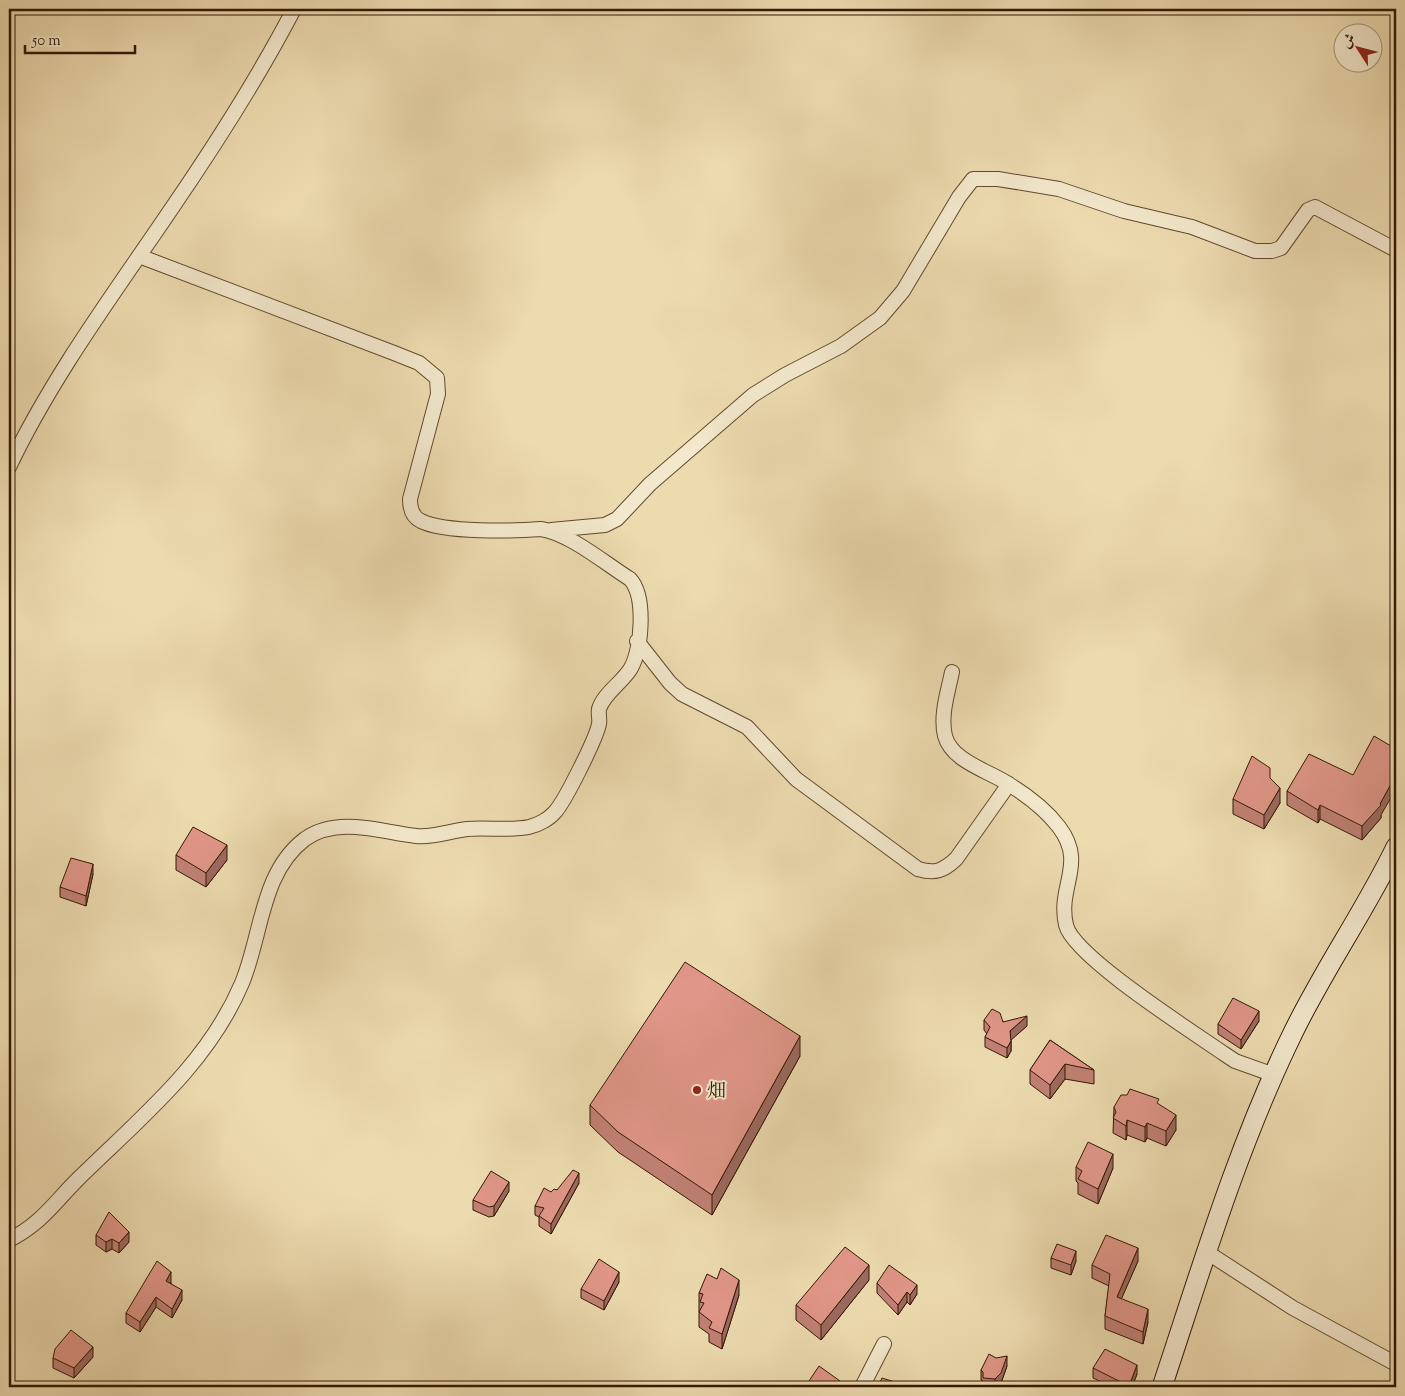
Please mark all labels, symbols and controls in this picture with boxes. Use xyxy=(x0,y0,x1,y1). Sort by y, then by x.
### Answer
scale bar xyxy=(25,22,135,54)
north arrow xyxy=(1332,22,1382,72)
text: ش xyxy=(1337,30,1361,53)
text: 50 m xyxy=(31,31,61,52)
place label: 畑 xyxy=(707,1079,726,1106)
marker: 畑 xyxy=(691,1084,703,1096)

